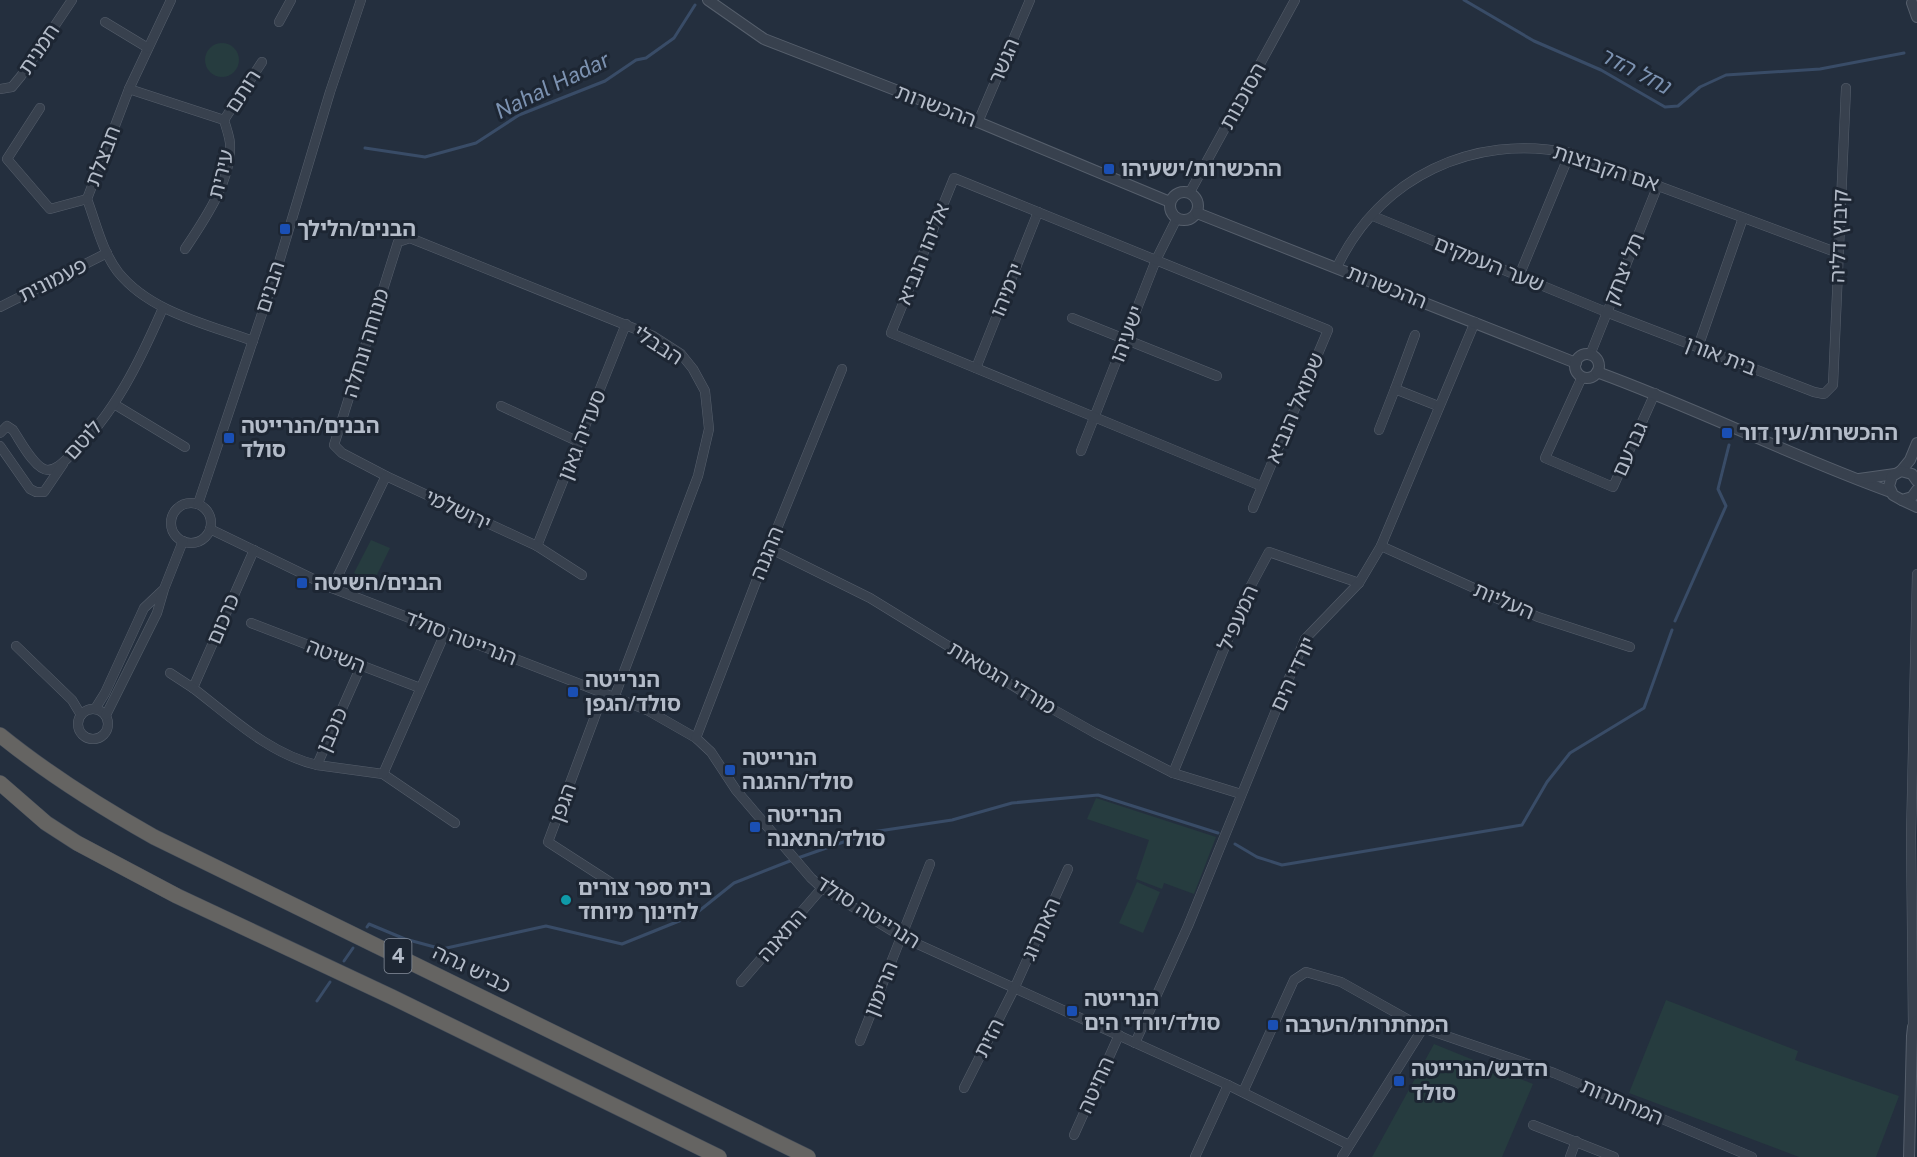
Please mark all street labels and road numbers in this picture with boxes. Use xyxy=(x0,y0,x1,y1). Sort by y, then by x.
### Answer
street label: חמנית xyxy=(13,19,64,79)
street label: הגשר xyxy=(983,34,1024,87)
street label: הסוכנות xyxy=(1214,58,1271,134)
street label: רותם xyxy=(220,65,266,117)
street label: ההכשרות xyxy=(892,79,980,132)
street label: חבצלת xyxy=(80,122,125,190)
street label: אם הקבוצות xyxy=(1550,139,1662,196)
street label: עירית xyxy=(202,147,239,201)
street label: קיבוץ דליה xyxy=(1824,189,1853,283)
street label: אליהו הנביא xyxy=(891,199,954,308)
street label: תל יצחק xyxy=(1598,229,1649,308)
street label: שער העמקים xyxy=(1431,230,1548,297)
street label: פעמונית xyxy=(15,252,91,307)
street label: הבנים xyxy=(249,258,290,316)
street label: ירמיהו xyxy=(985,259,1029,320)
street label: ההכשרות xyxy=(1344,259,1431,314)
street label: מנוחה ונחלה xyxy=(337,285,394,400)
street label: ישעיהו xyxy=(1104,302,1149,366)
street label: הבבלי xyxy=(629,319,688,370)
street label: בית אורן xyxy=(1682,331,1760,381)
street label: שמואל הנביא xyxy=(1260,349,1329,467)
street label: סעדיה גאון xyxy=(552,386,611,484)
street label: לוטם xyxy=(58,415,107,465)
street label: גברעם xyxy=(1606,417,1653,480)
street label: ירושלמי xyxy=(421,484,495,536)
street label: ההגנה xyxy=(745,522,788,583)
street label: העליות xyxy=(1470,577,1538,624)
street label: המעפיל xyxy=(1212,581,1263,655)
street label: כרכום xyxy=(201,590,244,648)
street label: הנרייטה סולד xyxy=(402,605,521,670)
street label: השיטה xyxy=(303,633,369,678)
street label: יורדי הים xyxy=(1265,633,1321,715)
street label: מורדי הגטאות xyxy=(944,636,1061,720)
street label: כוכבן xyxy=(311,703,352,756)
street label: הגפן xyxy=(544,780,581,826)
street label: הנרייטה סולד xyxy=(812,870,925,953)
street label: האתרוג xyxy=(1016,894,1065,964)
street label: התאנה xyxy=(752,903,811,966)
road number: 4 xyxy=(384,939,412,973)
street label: כביש גהה xyxy=(429,939,515,998)
street label: הרימון xyxy=(858,958,903,1020)
street label: הזית xyxy=(968,1014,1009,1061)
street label: החיטה xyxy=(1072,1052,1119,1117)
street label: המחתרות xyxy=(1577,1073,1667,1130)

